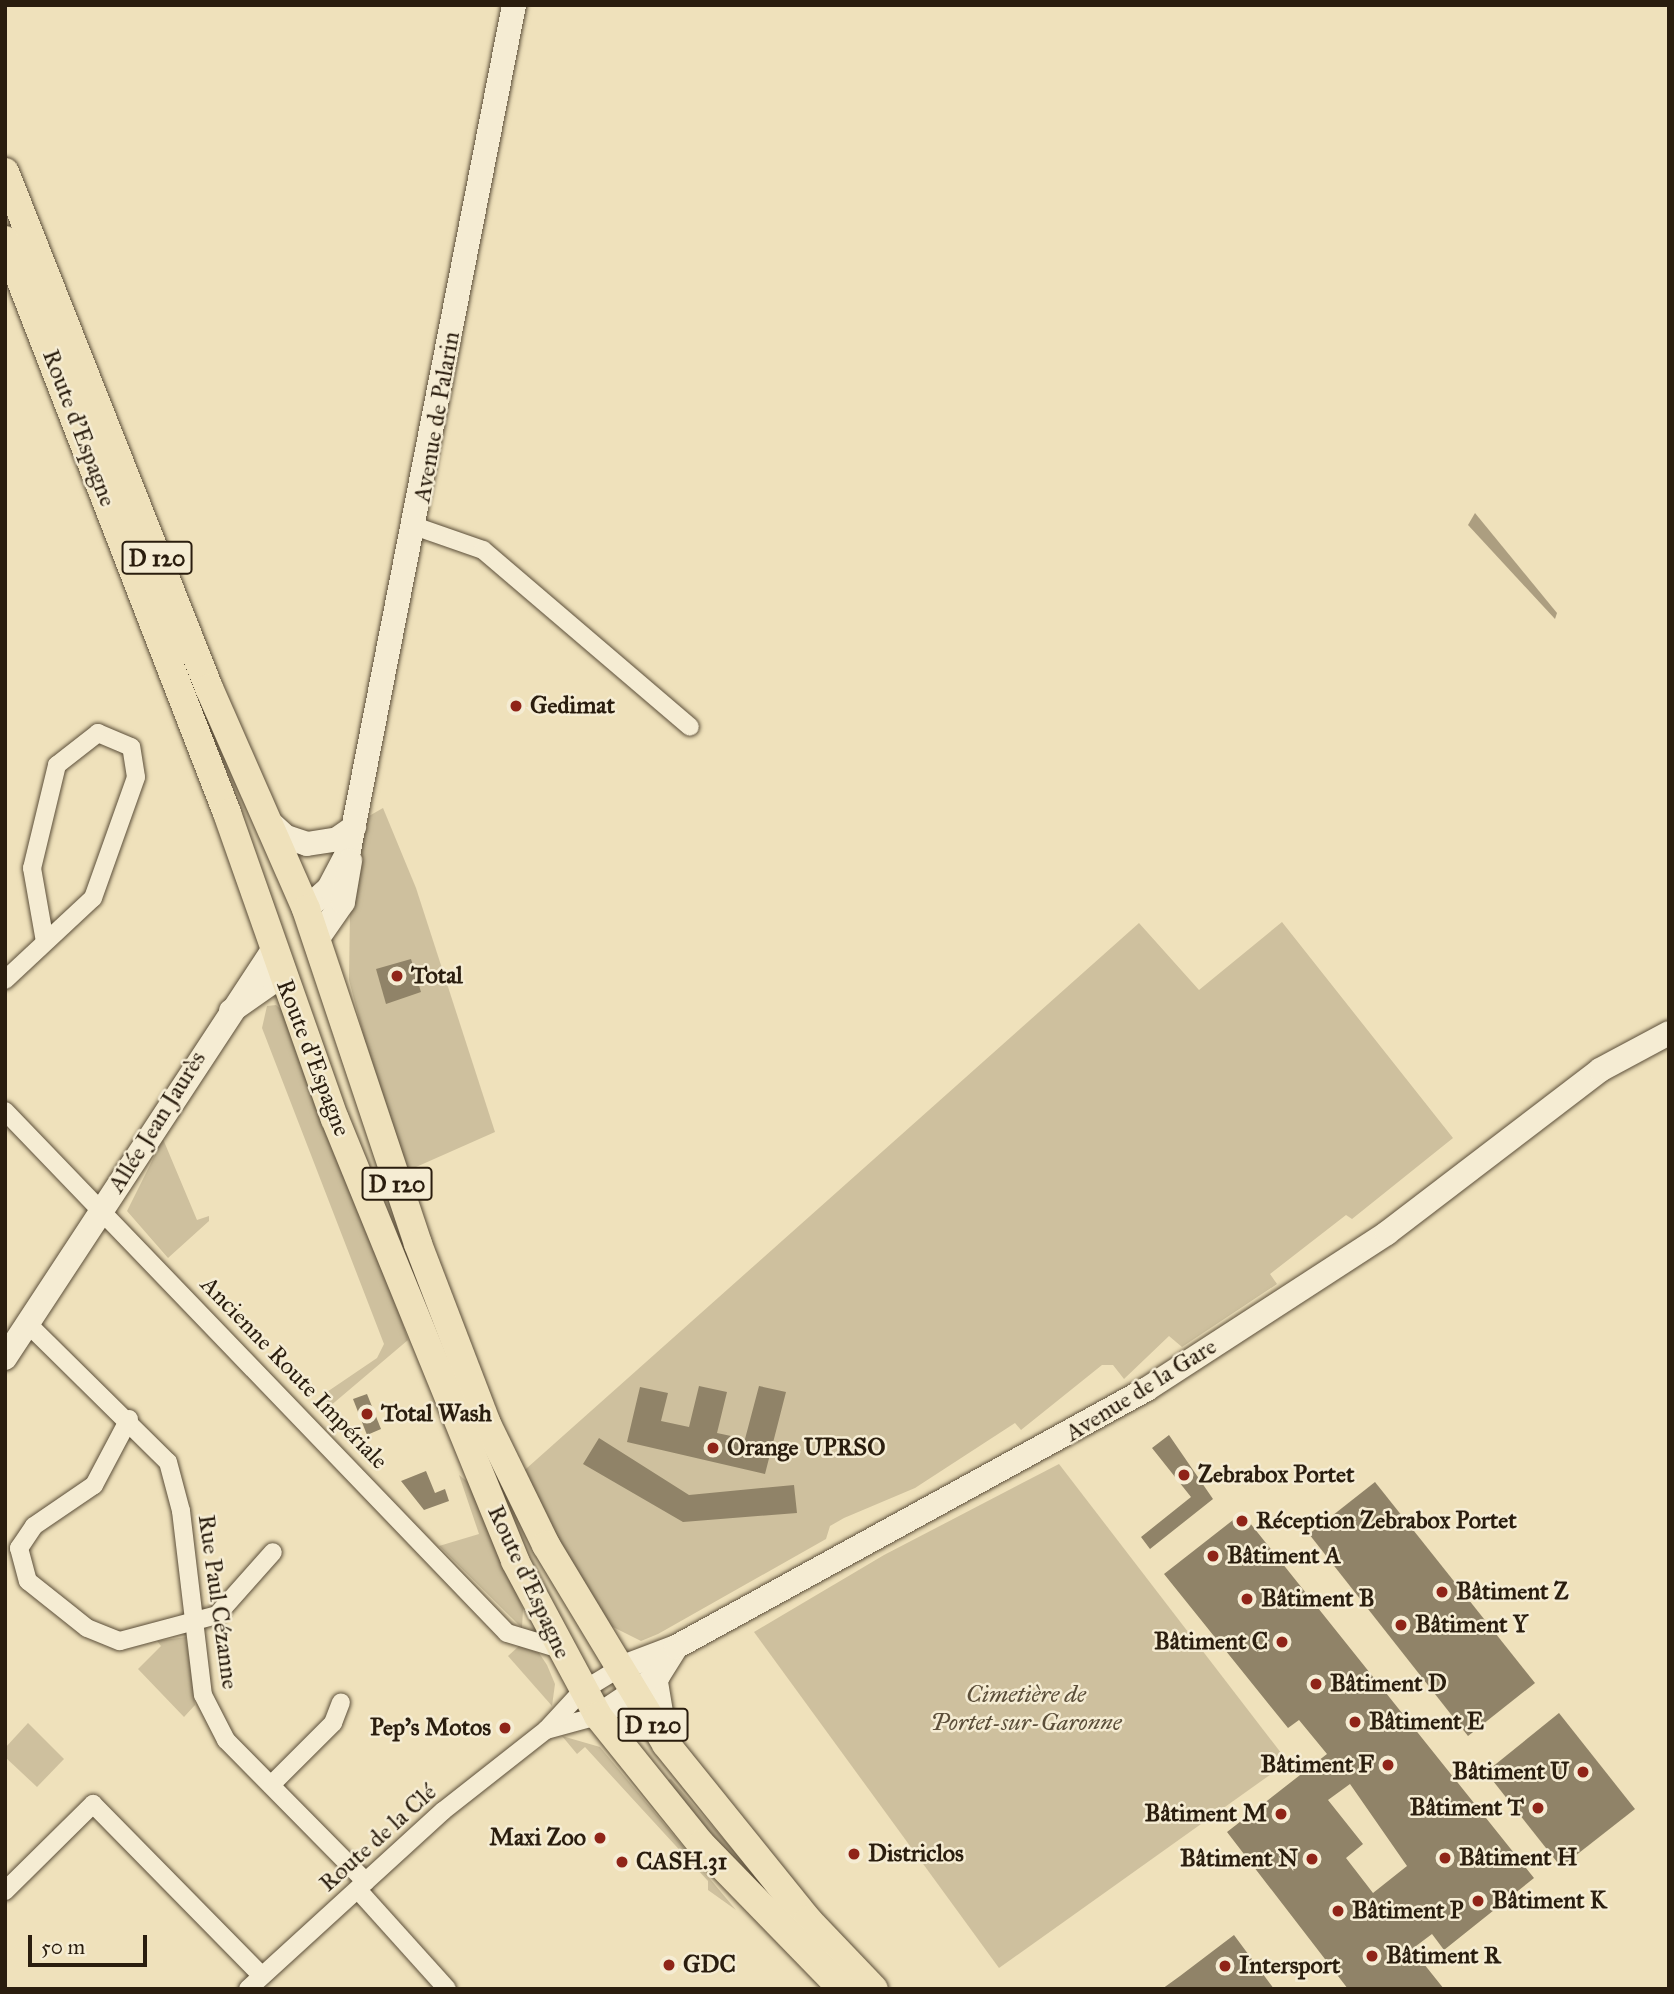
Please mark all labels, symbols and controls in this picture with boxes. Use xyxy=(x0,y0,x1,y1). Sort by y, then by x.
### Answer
street label: Avenue de Palarin xyxy=(408,329,466,505)
street label: Route d'Espagne xyxy=(36,345,122,511)
road number: D 120 xyxy=(120,538,194,578)
place label: Gedimat xyxy=(530,692,615,720)
marker: Gedimat xyxy=(508,698,524,714)
place label: Total xyxy=(411,962,463,990)
marker: Total xyxy=(389,968,405,984)
street label: Route d'Espagne xyxy=(270,975,356,1141)
street label: Allée Jean Jaurès xyxy=(102,1046,212,1198)
road number: D 120 xyxy=(360,1164,434,1204)
street label: Ancienne Route Impériale xyxy=(194,1271,394,1475)
street label: Avenue de la Gare xyxy=(1060,1332,1222,1448)
place label: Total Wash xyxy=(381,1400,492,1428)
marker: Total Wash xyxy=(359,1406,375,1422)
place label: Orange UPRSO xyxy=(727,1434,885,1462)
marker: Orange UPRSO xyxy=(705,1440,721,1456)
place label: Zebrabox Portet xyxy=(1198,1461,1355,1489)
marker: Zebrabox Portet xyxy=(1176,1467,1192,1483)
street label: Route d'Espagne xyxy=(481,1501,577,1663)
place label: Réception Zebrabox Portet xyxy=(1256,1507,1517,1535)
street label: Rue Paul Cézanne xyxy=(191,1513,245,1691)
marker: Réception Zebrabox Portet xyxy=(1234,1513,1250,1529)
place label: Bâtiment A xyxy=(1227,1542,1341,1570)
marker: Bâtiment A xyxy=(1205,1548,1221,1564)
place label: Bâtiment Z xyxy=(1456,1578,1569,1606)
marker: Bâtiment Z xyxy=(1434,1584,1450,1600)
place label: Bâtiment B xyxy=(1261,1585,1375,1613)
marker: Bâtiment B xyxy=(1239,1591,1255,1607)
place label: Bâtiment Y xyxy=(1415,1611,1528,1639)
marker: Bâtiment Y xyxy=(1393,1617,1409,1633)
place label: Bâtiment C xyxy=(1154,1628,1268,1656)
marker: Bâtiment C xyxy=(1274,1634,1290,1650)
place label: Bâtiment D xyxy=(1330,1670,1447,1698)
marker: Bâtiment D xyxy=(1308,1676,1324,1692)
park label: Cimetière de Portet-sur-Garonne xyxy=(930,1681,1122,1737)
road number: D 120 xyxy=(616,1706,690,1744)
place label: Bâtiment E xyxy=(1369,1708,1484,1736)
place label: Pep's Motos xyxy=(370,1714,491,1742)
marker: Bâtiment E xyxy=(1347,1714,1363,1730)
marker: Pep's Motos xyxy=(497,1720,513,1736)
place label: Bâtiment F xyxy=(1261,1751,1374,1779)
marker: Bâtiment F xyxy=(1380,1757,1396,1773)
place label: Bâtiment U xyxy=(1452,1758,1569,1786)
marker: Bâtiment U xyxy=(1575,1764,1591,1780)
street label: Route de la Clé xyxy=(314,1778,442,1898)
place label: Bâtiment T xyxy=(1410,1794,1524,1822)
place label: Bâtiment M xyxy=(1145,1800,1267,1828)
marker: Bâtiment T xyxy=(1530,1800,1546,1816)
marker: Bâtiment M xyxy=(1273,1806,1289,1822)
place label: Maxi Zoo xyxy=(489,1824,586,1852)
marker: Maxi Zoo xyxy=(592,1830,608,1846)
place label: Districlos xyxy=(868,1840,964,1868)
place label: Bâtiment H xyxy=(1459,1844,1577,1872)
place label: Bâtiment N xyxy=(1180,1845,1298,1873)
marker: Districlos xyxy=(846,1846,862,1862)
place label: CASH.31 xyxy=(636,1848,727,1876)
marker: Bâtiment H xyxy=(1437,1850,1453,1866)
marker: Bâtiment N xyxy=(1304,1851,1320,1867)
marker: CASH.31 xyxy=(614,1854,630,1870)
place label: Bâtiment K xyxy=(1492,1887,1607,1915)
marker: Bâtiment K xyxy=(1470,1893,1486,1909)
place label: Bâtiment P xyxy=(1352,1897,1463,1925)
marker: Bâtiment P xyxy=(1330,1903,1346,1919)
scale bar xyxy=(32,1920,150,1964)
text: 50 m xyxy=(41,1934,85,1960)
place label: Bâtiment R xyxy=(1386,1942,1501,1970)
marker: Bâtiment R xyxy=(1364,1948,1380,1964)
place label: GDC xyxy=(683,1951,736,1979)
place label: Intersport xyxy=(1239,1952,1340,1980)
marker: GDC xyxy=(661,1957,677,1973)
marker: Intersport xyxy=(1217,1958,1233,1974)

